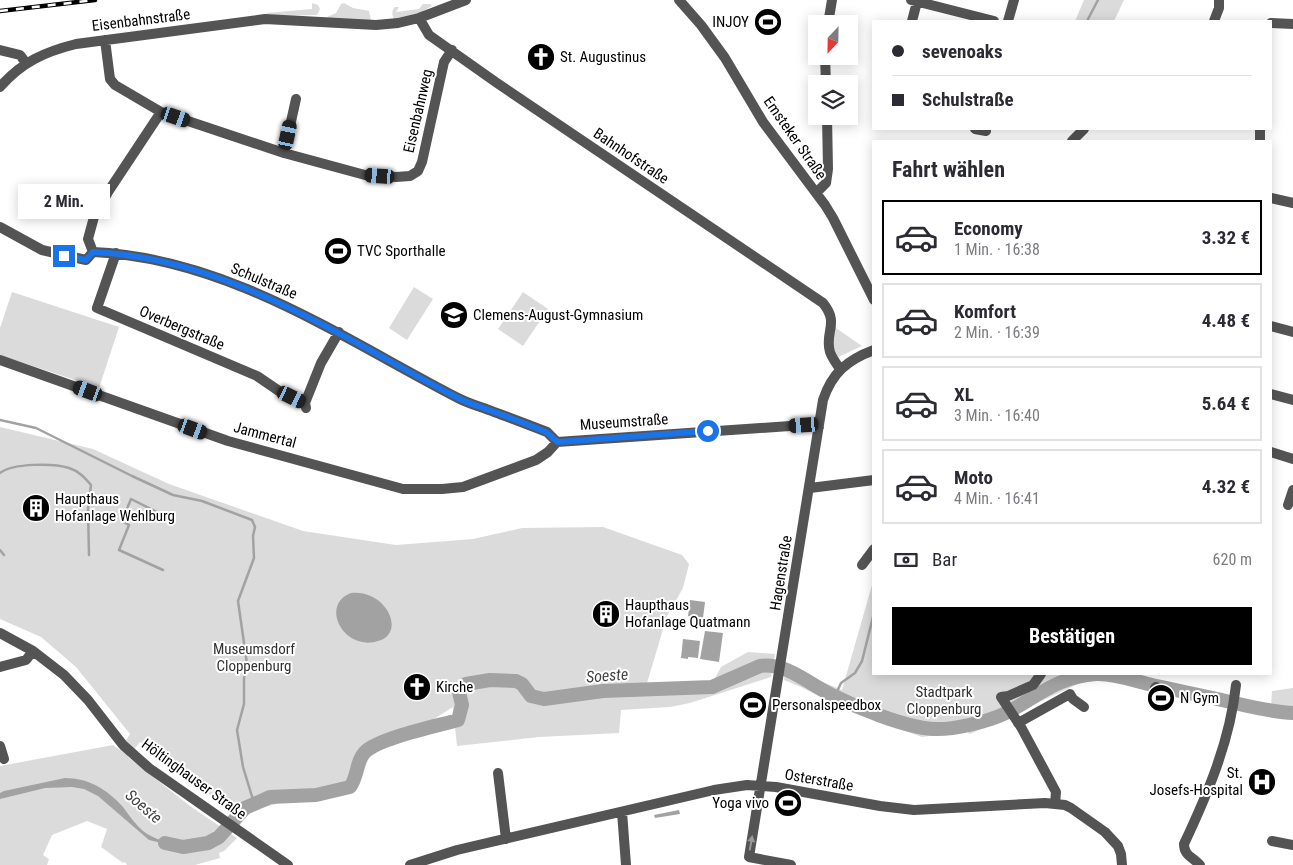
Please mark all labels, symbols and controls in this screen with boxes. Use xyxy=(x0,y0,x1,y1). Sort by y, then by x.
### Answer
street label: Eisenbahnstraße xyxy=(91,5,191,35)
sports icon: INJOY xyxy=(753,7,783,37)
place label: INJOY xyxy=(712,13,749,31)
north arrow xyxy=(808,15,858,65)
map controls xyxy=(808,15,858,125)
text: sevenoaks xyxy=(922,40,1003,63)
church icon: St. Augustinus xyxy=(526,42,556,72)
place label: St. Augustinus xyxy=(560,48,646,66)
street label: Eisenbahnweg xyxy=(400,67,436,155)
button: layers xyxy=(808,75,858,125)
text: Schulstraße xyxy=(922,88,1014,111)
street label: Emsteker Straße xyxy=(760,93,830,183)
car xyxy=(159,105,192,129)
car xyxy=(277,119,298,151)
street label: Bahnhofstraße xyxy=(590,124,672,188)
text: Fahrt wählen xyxy=(892,157,1005,182)
car xyxy=(364,167,395,185)
callout: 2 Min. xyxy=(18,184,110,218)
text: 2 Min. xyxy=(44,192,84,211)
icon: car xyxy=(894,215,939,260)
text: Economy xyxy=(954,217,1023,240)
text: 3.32 € xyxy=(1202,226,1250,249)
sports icon: TVC Sporthalle xyxy=(323,236,353,266)
text: 1 Min. · 16:38 xyxy=(954,240,1040,259)
place label: TVC Sporthalle xyxy=(357,242,446,260)
route end xyxy=(53,245,75,267)
street label: Schulstraße xyxy=(228,259,300,303)
icon: car xyxy=(894,298,939,343)
school or university icon: Clemens-August-Gymnasium xyxy=(439,300,469,330)
text: Komfort xyxy=(954,300,1016,323)
street label: Overbergstraße xyxy=(137,302,227,354)
place label: Clemens-August-Gymnasium xyxy=(473,306,643,324)
text: 4.48 € xyxy=(1202,309,1250,332)
text: 2 Min. · 16:39 xyxy=(954,323,1040,342)
car xyxy=(71,379,104,403)
icon: car xyxy=(894,381,939,426)
text: XL xyxy=(954,383,974,406)
car xyxy=(275,384,308,410)
text: 5.64 € xyxy=(1202,392,1250,415)
text: 3 Min. · 16:40 xyxy=(954,406,1040,425)
street label: Museumstraße xyxy=(579,410,669,434)
car xyxy=(788,416,819,434)
car xyxy=(176,417,209,441)
street label: Jammertal xyxy=(232,418,298,452)
route start xyxy=(697,420,719,442)
icon: car xyxy=(894,464,939,509)
text: Moto xyxy=(954,466,993,489)
text: 4.32 € xyxy=(1202,475,1250,498)
text: 4 Min. · 16:41 xyxy=(954,489,1040,508)
place label: Haupthaus Hofanlage Wehlburg xyxy=(55,490,175,525)
building icon: Haupthaus Hofanlage Wehlburg xyxy=(21,493,51,523)
street label: Hagenstraße xyxy=(766,534,796,612)
icon: cash xyxy=(892,546,920,574)
text: Bar xyxy=(932,548,957,571)
text: 620 m xyxy=(1213,550,1252,569)
place label: Haupthaus Hofanlage Quatmann xyxy=(625,596,750,631)
building icon: Haupthaus Hofanlage Quatmann xyxy=(591,599,621,629)
button: Bestätigen xyxy=(892,607,1252,665)
park label: Museumsdorf Cloppenburg xyxy=(213,640,295,675)
water label: Soeste xyxy=(585,665,629,686)
church icon: Kirche xyxy=(402,672,432,702)
place label: Kirche xyxy=(436,678,473,696)
park label: Stadtpark Cloppenburg xyxy=(906,683,982,718)
sports icon: N Gym xyxy=(1146,683,1176,713)
place label: N Gym xyxy=(1180,689,1219,707)
sports icon: Personalspeedbox xyxy=(738,690,768,720)
place label: Personalspeedbox xyxy=(772,696,882,714)
street label: Höltinghauser Straße xyxy=(138,735,250,823)
place label: St. Josefs-Hospital xyxy=(1149,764,1243,799)
street label: Osterstraße xyxy=(783,765,855,795)
hospital icon: St. Josefs-Hospital xyxy=(1247,767,1277,797)
water label: Soeste xyxy=(122,785,166,827)
sports icon: Yoga vivo xyxy=(773,788,803,818)
place label: Yoga vivo xyxy=(712,794,769,812)
one-way arrow xyxy=(748,834,756,850)

